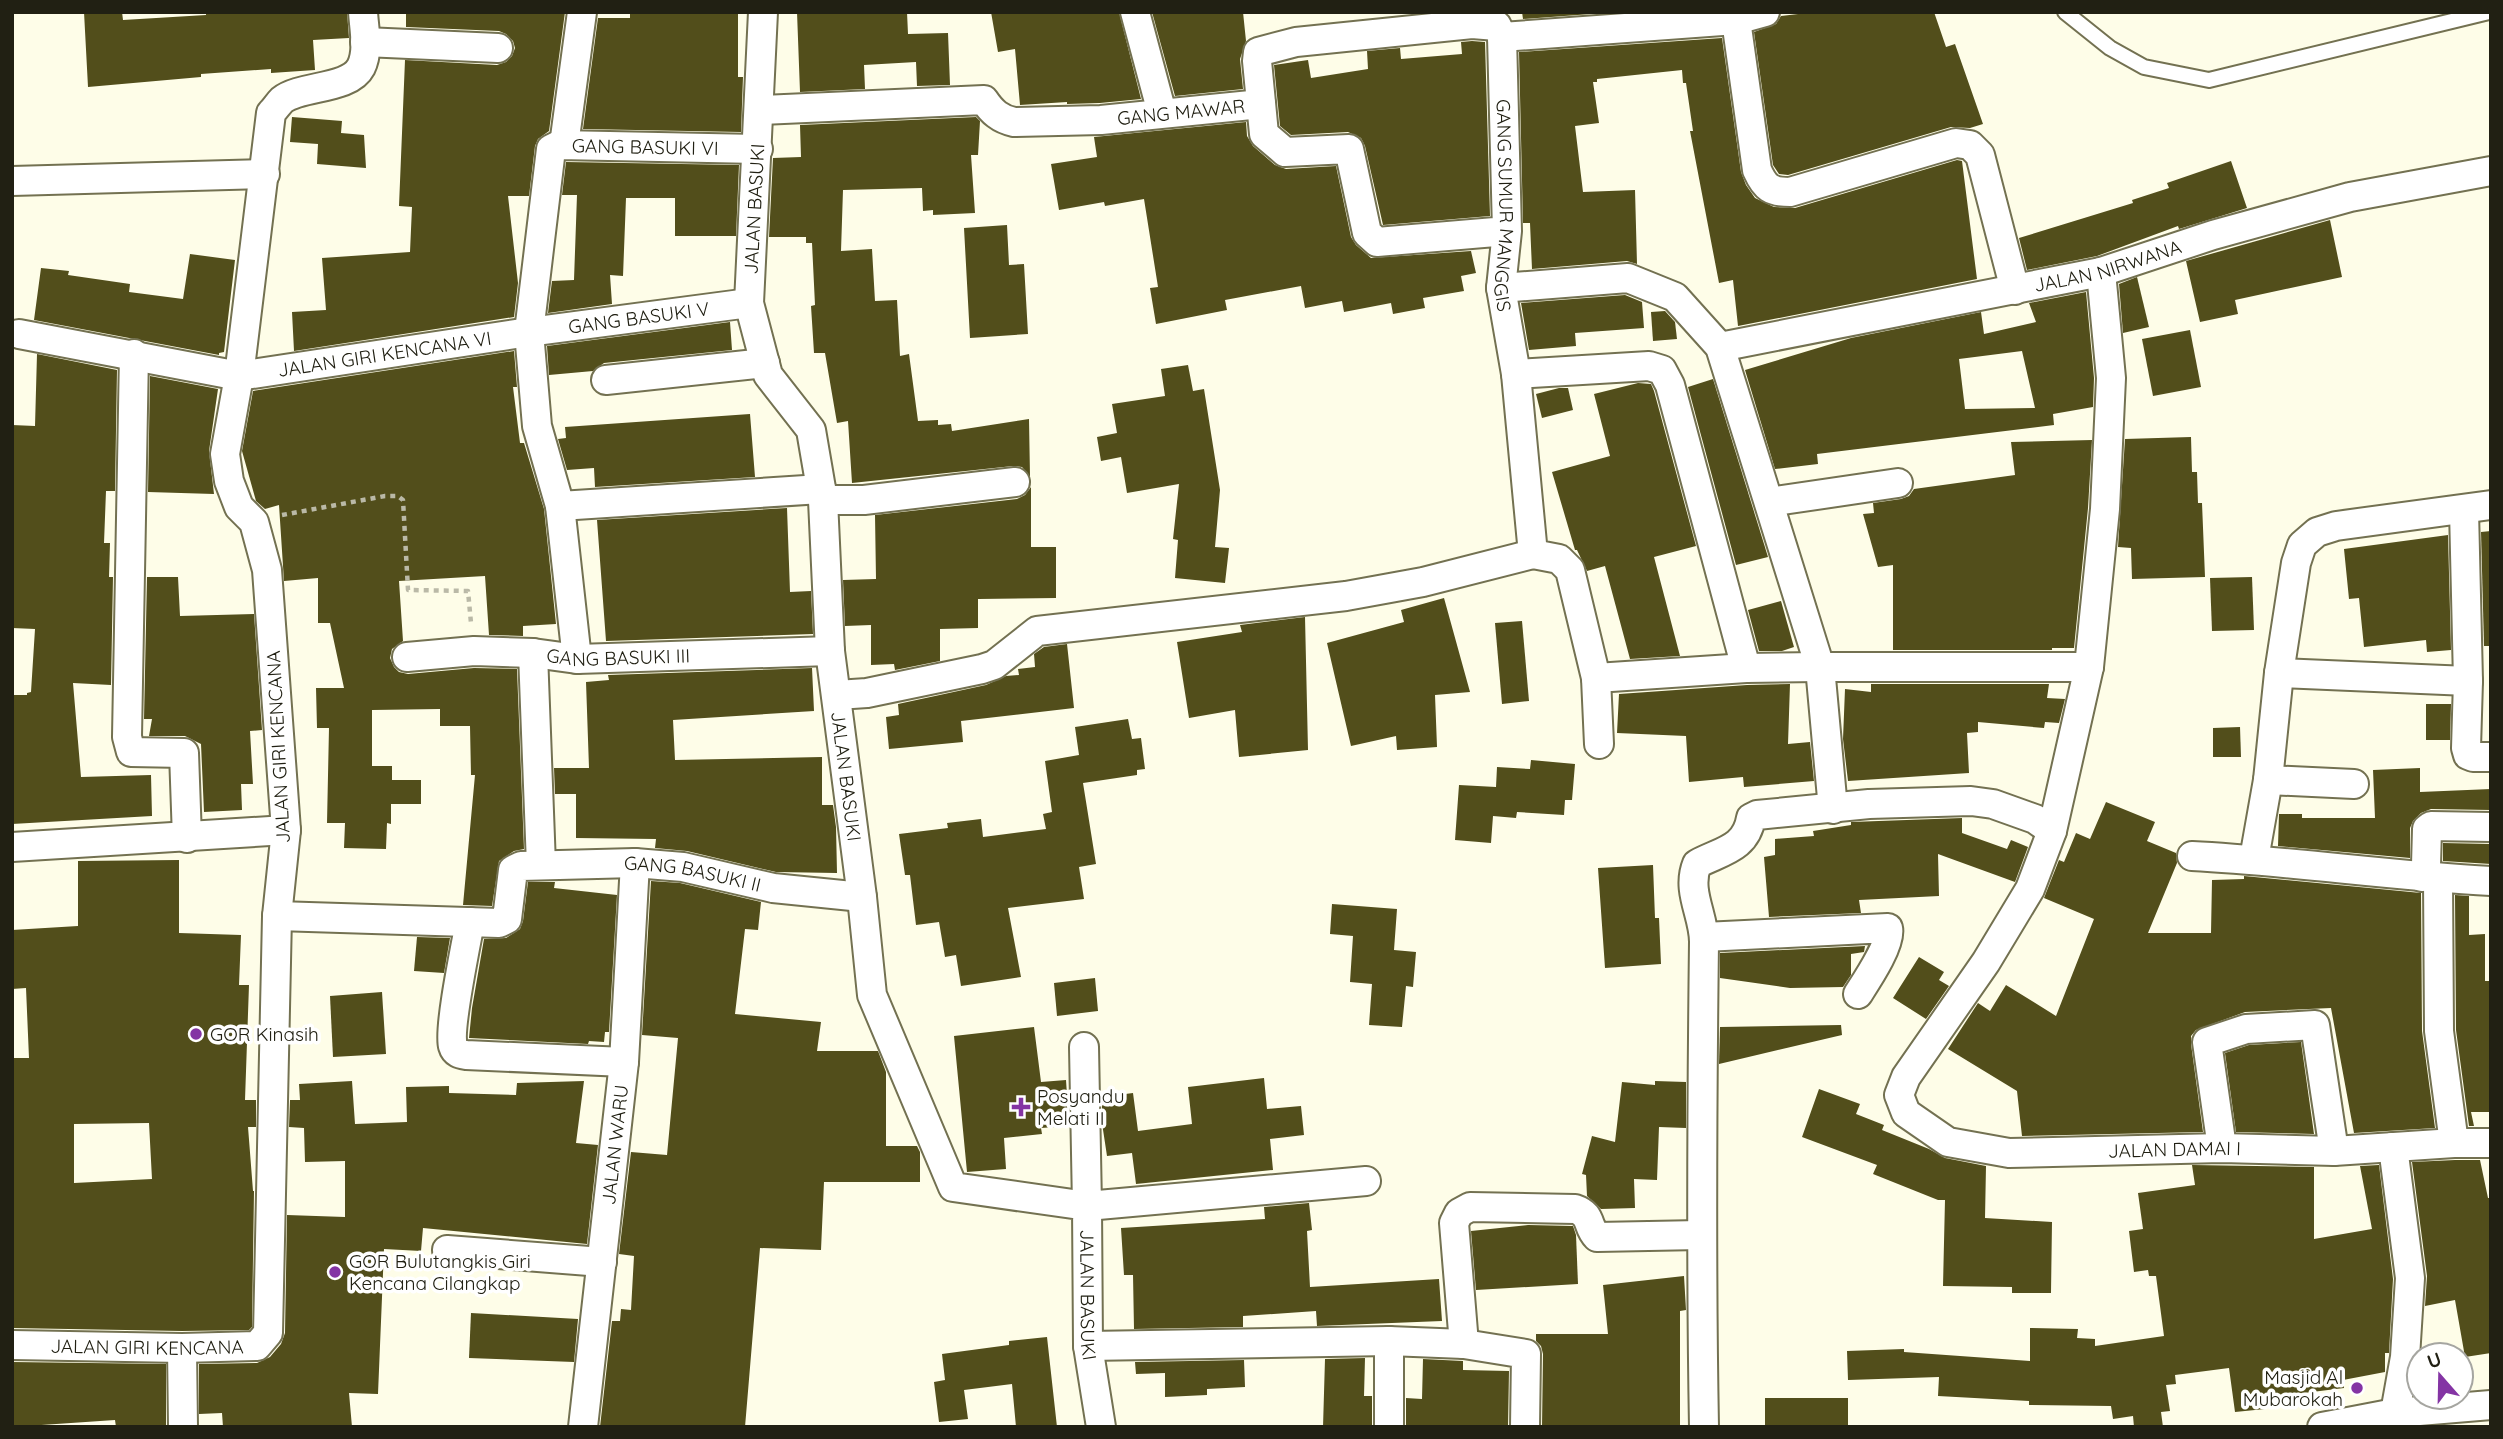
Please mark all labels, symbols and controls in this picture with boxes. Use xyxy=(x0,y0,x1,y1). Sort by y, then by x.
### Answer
street label: GANG MAWAR xyxy=(1116,94,1246,130)
street label: GANG SUMUR MANGGIS xyxy=(1488,99,1519,313)
street label: GANG BASUKI VI xyxy=(572,133,719,160)
street label: JALAN BASUKI xyxy=(739,143,769,275)
street label: JALAN NIRWANA xyxy=(2032,234,2184,297)
street label: GANG BASUKI V xyxy=(567,296,711,339)
street label: JALAN GIRI KENCANA VI xyxy=(276,326,493,382)
street label: GANG BASUKI III xyxy=(545,643,690,671)
street label: JALAN GIRI KENCANA xyxy=(261,650,295,844)
street label: JALAN BASUKI xyxy=(826,710,867,843)
street label: GANG BASUKI II xyxy=(624,851,764,897)
place label: GOR Kinasih xyxy=(210,1022,319,1046)
marker: GOR Kinasih xyxy=(188,1026,204,1042)
street label: JALAN WARU xyxy=(596,1083,633,1206)
place label: Posyandu Melati II xyxy=(1037,1084,1124,1130)
marker: Posyandu Melati II xyxy=(1011,1097,1031,1117)
street label: JALAN DAMAI I xyxy=(2108,1136,2241,1163)
street label: JALAN BASUKI xyxy=(1075,1229,1102,1362)
place label: GOR Bulutangkis Giri Kencana Cilangkap xyxy=(349,1249,531,1295)
marker: GOR Bulutangkis Giri Kencana Cilangkap xyxy=(327,1264,343,1280)
street label: JALAN GIRI KENCANA xyxy=(50,1334,244,1360)
north arrow xyxy=(2405,1341,2475,1411)
text: U xyxy=(2424,1346,2445,1374)
place label: Masjid Al Mubarokah xyxy=(2243,1365,2343,1411)
marker: Masjid Al Mubarokah xyxy=(2349,1380,2365,1396)

